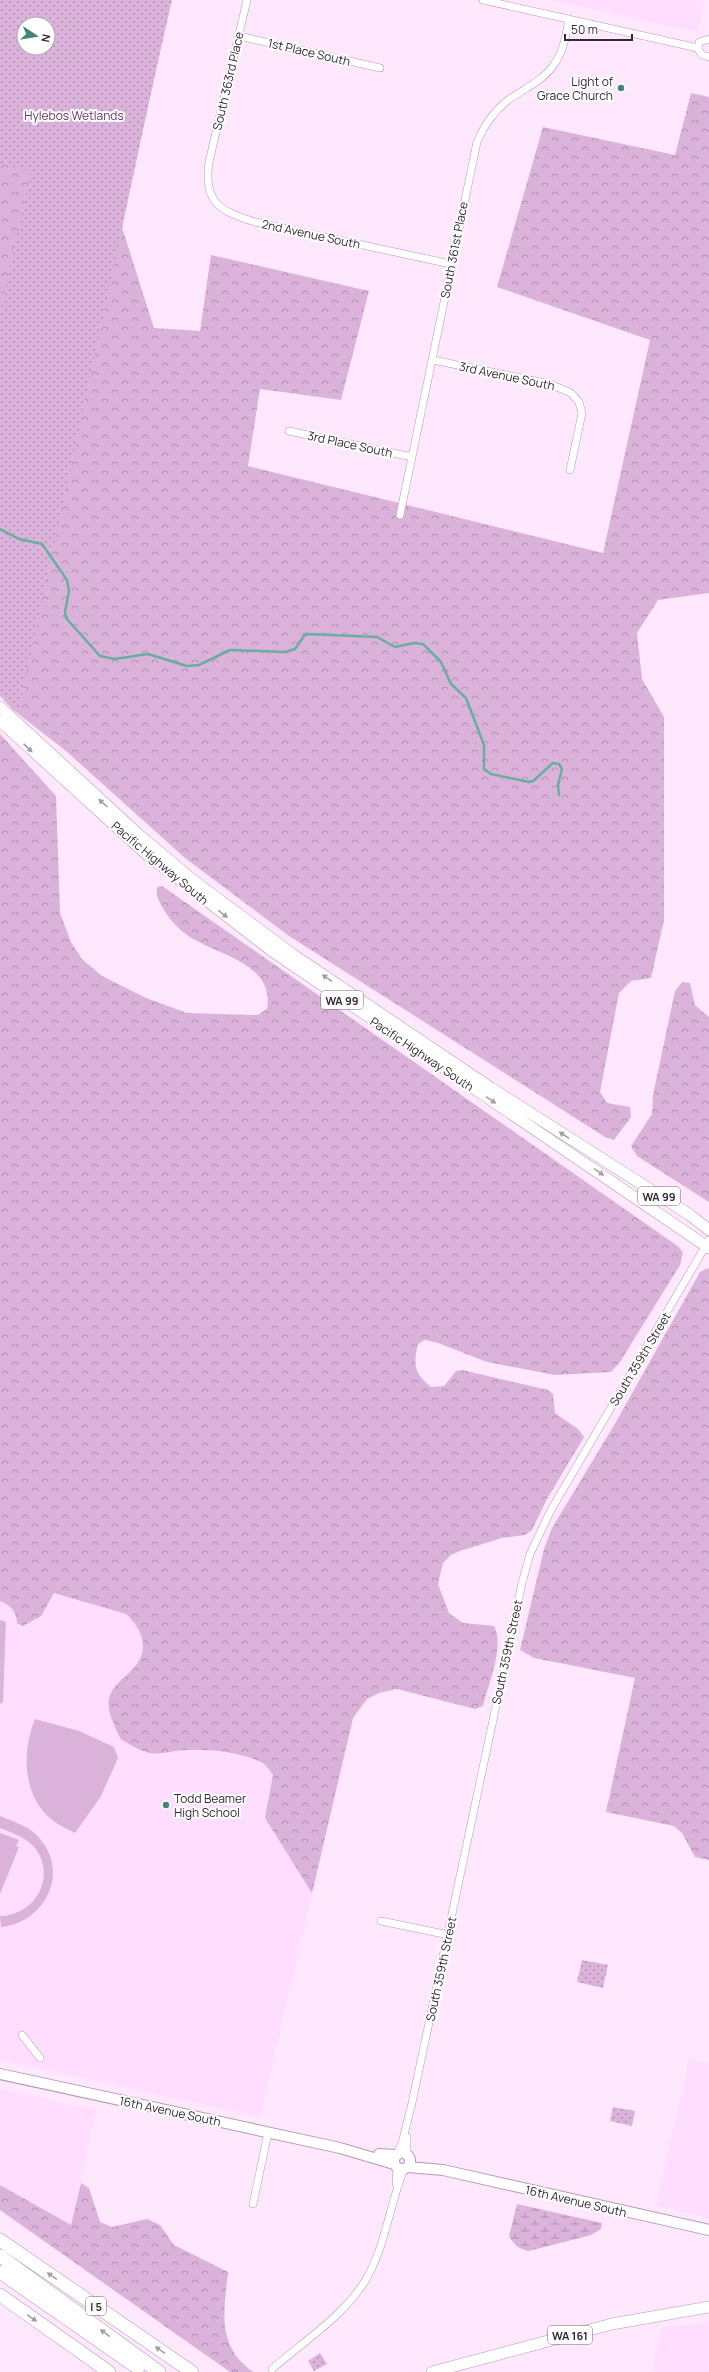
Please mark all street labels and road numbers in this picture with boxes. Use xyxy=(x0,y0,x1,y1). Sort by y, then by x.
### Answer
street label: South 363rd Place xyxy=(208,30,248,132)
street label: 1st Place South xyxy=(266,34,352,70)
street label: South 361st Place xyxy=(436,200,472,300)
street label: 2nd Avenue South xyxy=(260,215,362,253)
street label: 3rd Avenue South xyxy=(458,358,556,394)
street label: 3rd Place South xyxy=(306,427,394,461)
street label: Pacific Highway South xyxy=(108,817,212,909)
road number: WA 99 xyxy=(321,991,363,1009)
street label: Pacific Highway South xyxy=(367,1013,477,1095)
road number: WA 99 xyxy=(638,1187,680,1205)
street label: South 359th Street xyxy=(605,1309,675,1409)
street label: South 359th Street xyxy=(488,1598,526,1706)
street label: South 359th Street xyxy=(422,1915,460,2023)
street label: 16th Avenue South xyxy=(118,2092,222,2130)
street label: 16th Avenue South xyxy=(524,2181,628,2221)
road number: I 5 xyxy=(86,2297,106,2315)
road number: WA 161 xyxy=(548,2326,592,2344)

